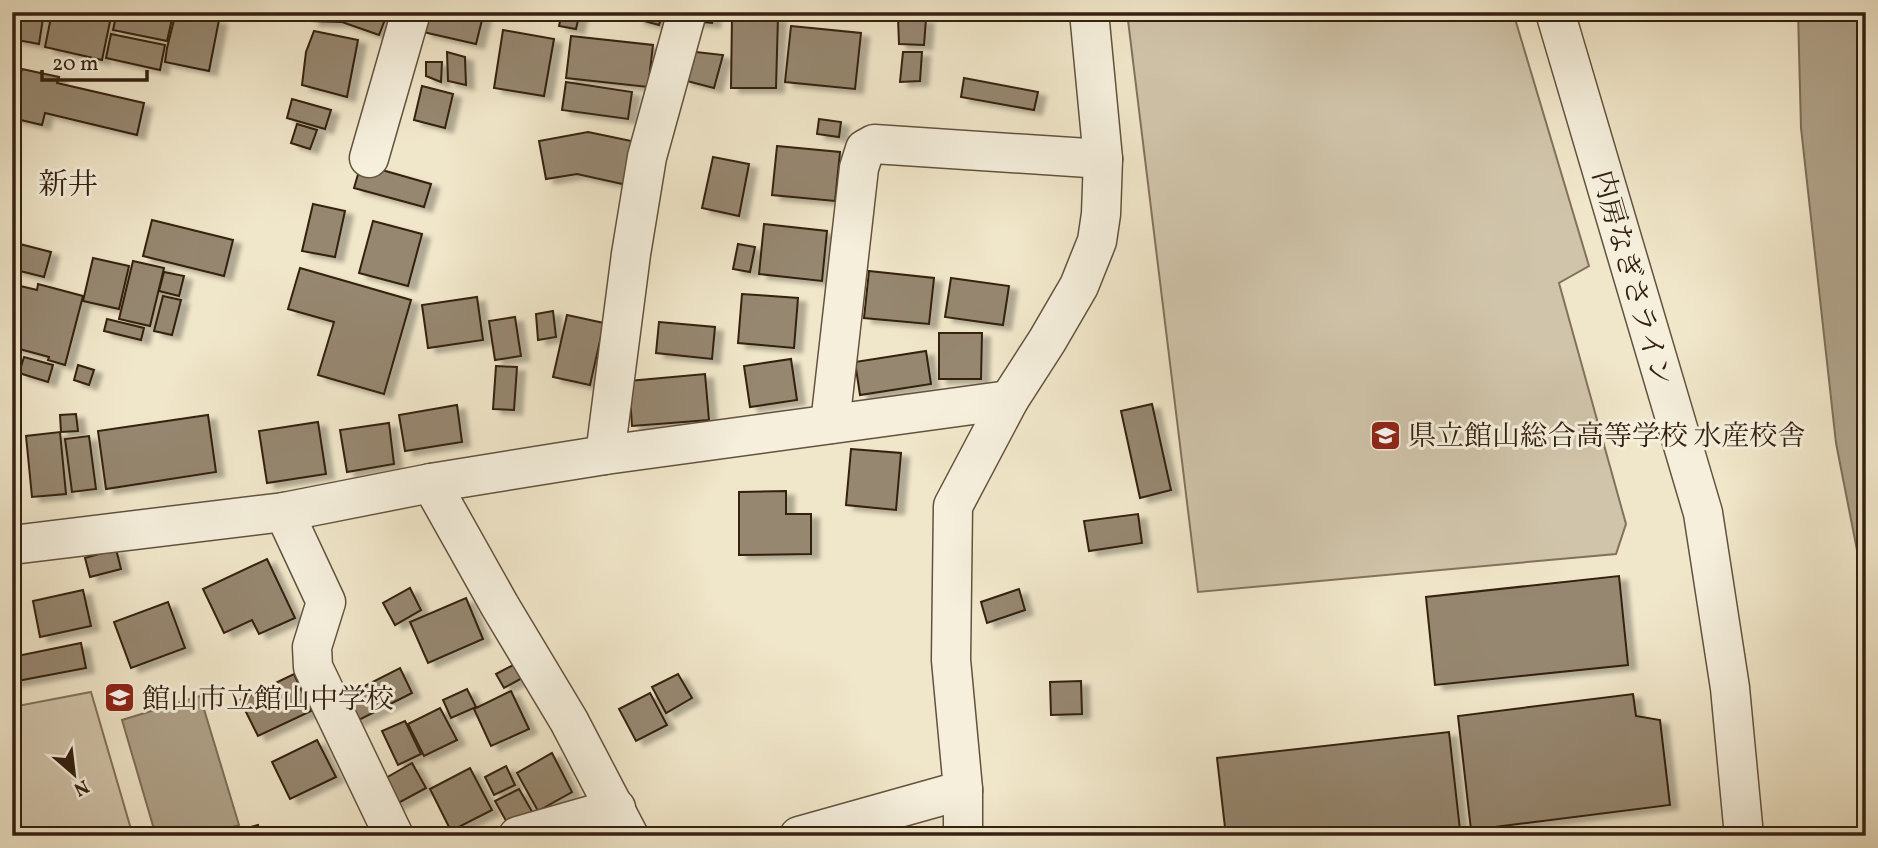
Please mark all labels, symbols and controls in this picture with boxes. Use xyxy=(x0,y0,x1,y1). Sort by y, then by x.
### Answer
scale bar xyxy=(42,38,147,82)
text: 20 m xyxy=(52,50,98,79)
district label: 新井 xyxy=(38,165,98,207)
street label: 内房なぎさライン xyxy=(1581,166,1680,391)
school or university icon: 県立館山総合高等学校 水産校舎 xyxy=(1368,418,1402,452)
place label: 県立館山総合高等学校 水産校舎 xyxy=(1408,418,1806,457)
school or university icon: 館山市立館山中学校 xyxy=(102,681,136,715)
place label: 館山市立館山中学校 xyxy=(142,681,394,720)
north arrow xyxy=(38,740,108,810)
text: N xyxy=(69,773,93,802)

